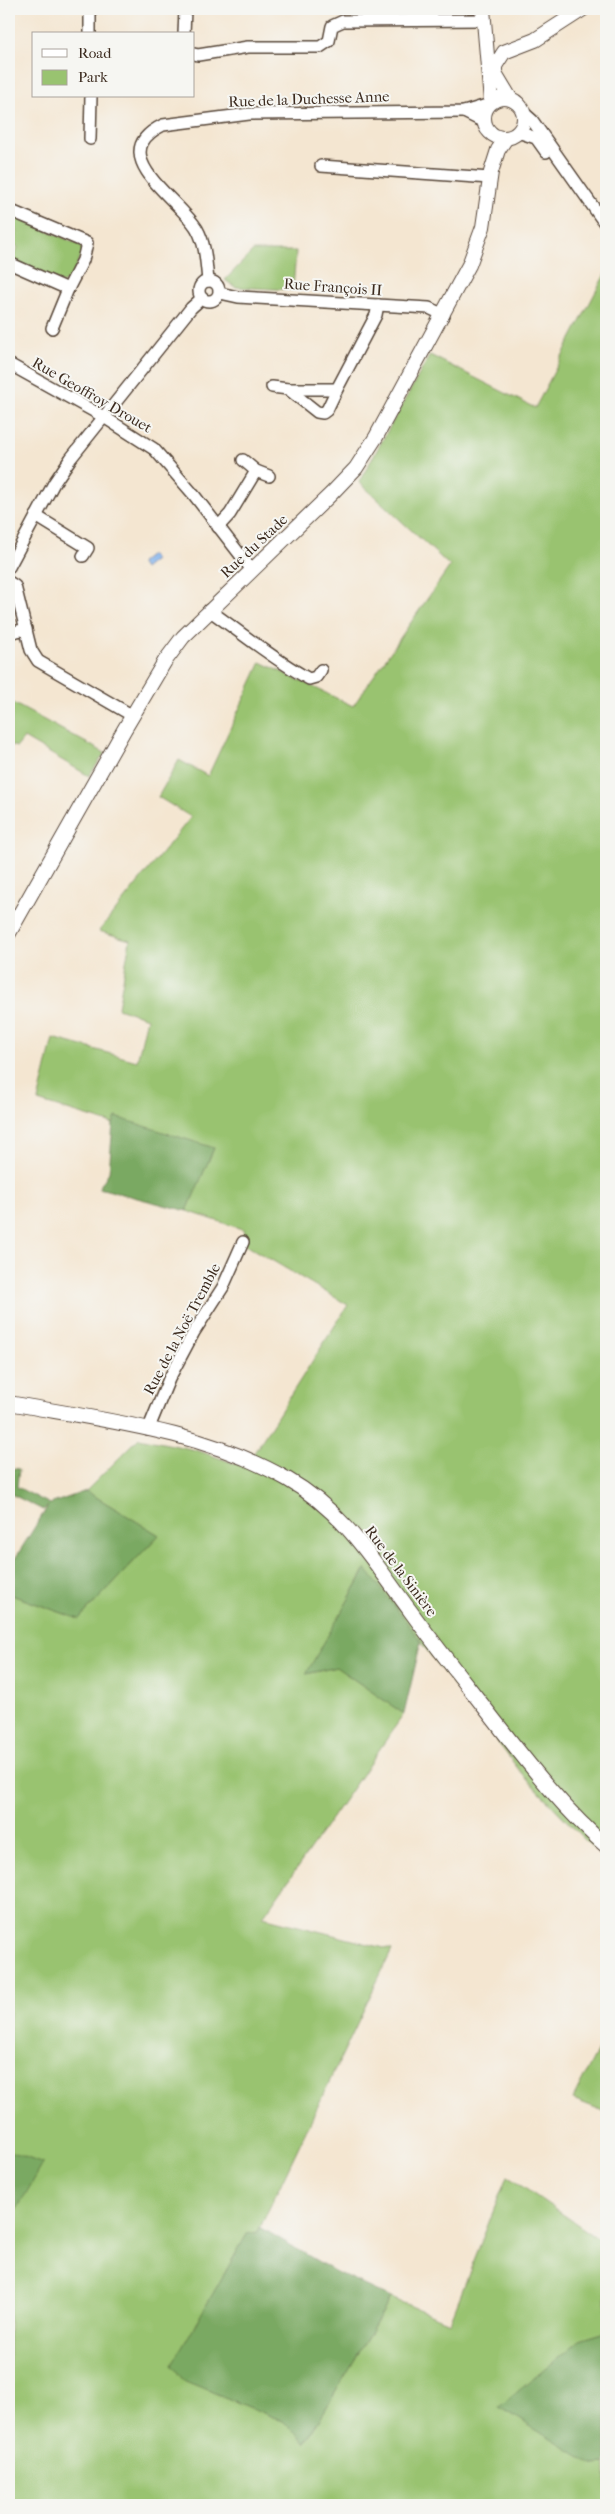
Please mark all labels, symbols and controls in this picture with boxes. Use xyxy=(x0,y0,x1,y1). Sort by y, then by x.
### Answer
legend xyxy=(32,32,195,98)
text: Road xyxy=(78,44,112,62)
text: Park xyxy=(78,68,108,86)
street label: Rue de la Duchesse Anne xyxy=(228,87,390,111)
street label: Rue François II xyxy=(283,275,383,299)
street label: Rue Geoffroy Drouet xyxy=(29,353,156,437)
street label: Rue du Stade xyxy=(217,510,292,582)
street label: Rue de la Noë Tremble xyxy=(140,1260,225,1398)
street label: Rue de la Sinière xyxy=(361,1522,441,1620)

